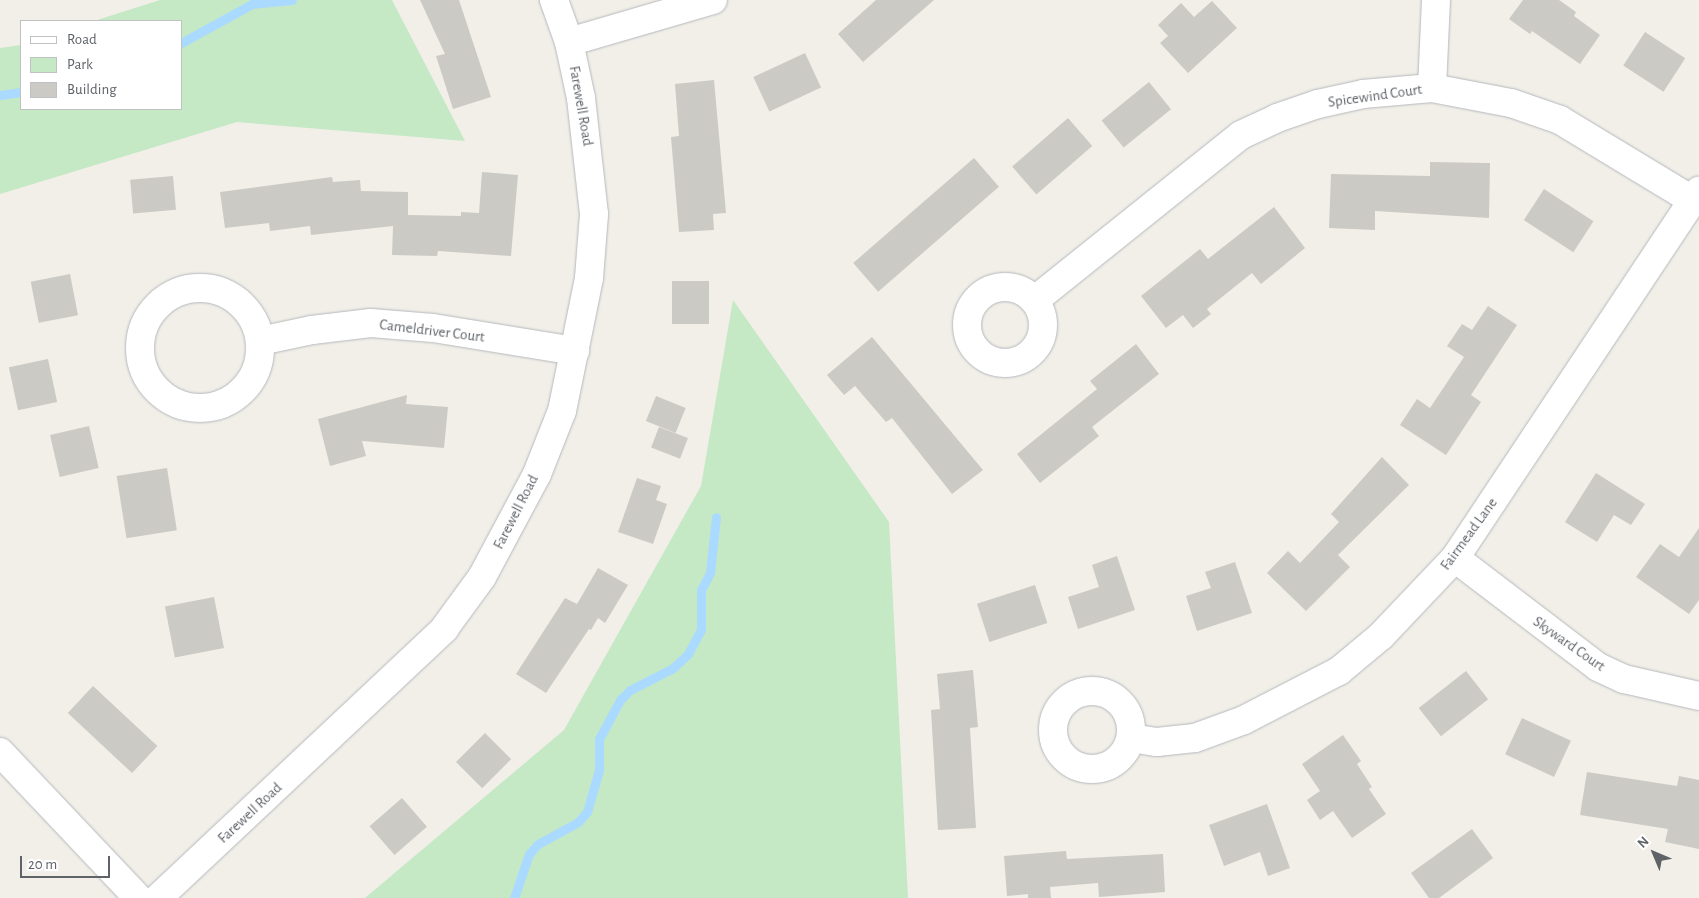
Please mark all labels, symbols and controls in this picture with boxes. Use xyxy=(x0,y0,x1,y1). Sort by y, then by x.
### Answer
legend xyxy=(20,20,182,110)
text: Road xyxy=(67,32,97,47)
text: Park xyxy=(67,57,93,72)
street label: Farewell Road xyxy=(565,64,597,148)
street label: Spicewind Court xyxy=(1327,80,1423,112)
text: Building xyxy=(67,82,117,97)
street label: Cameldriver Court xyxy=(378,316,486,346)
street label: Farewell Road xyxy=(490,472,542,552)
street label: Fairmead Lane xyxy=(1437,494,1501,574)
street label: Skyward Court xyxy=(1529,613,1609,675)
street label: Farewell Road xyxy=(214,779,286,847)
north arrow xyxy=(1629,828,1679,878)
text: N xyxy=(1635,834,1652,851)
scale bar xyxy=(22,846,112,878)
text: 20 m xyxy=(28,857,57,872)

